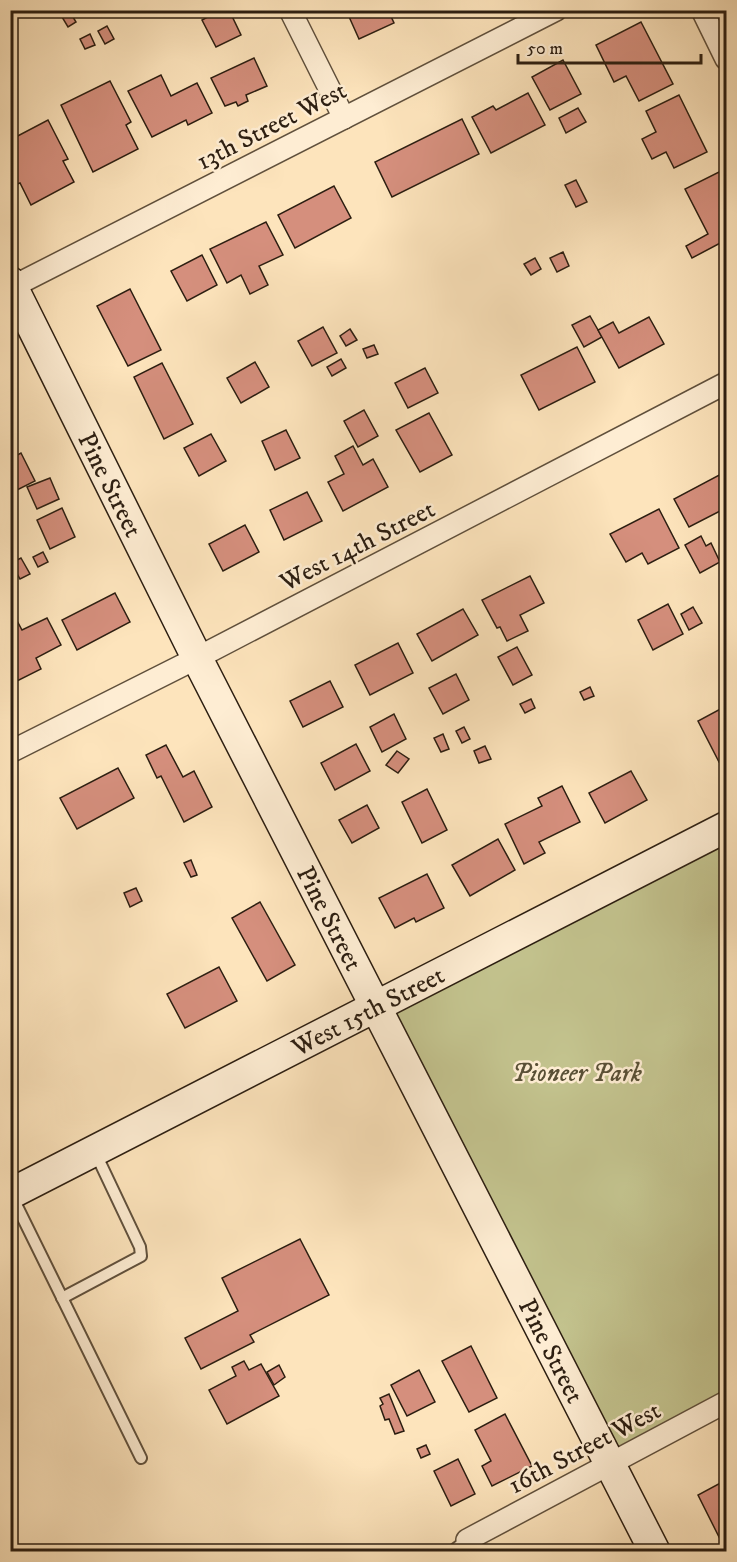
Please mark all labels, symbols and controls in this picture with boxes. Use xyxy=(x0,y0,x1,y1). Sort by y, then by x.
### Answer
scale bar xyxy=(518,27,701,65)
text: 50 m xyxy=(527,38,563,60)
street label: 13th Street West xyxy=(191,74,352,178)
street label: Pine Street xyxy=(69,427,149,543)
street label: West 14th Street xyxy=(274,493,441,600)
street label: Pine Street xyxy=(288,861,369,977)
street label: West 15th Street xyxy=(286,959,450,1065)
park label: Pioneer Park xyxy=(512,1057,642,1090)
street label: Pine Street xyxy=(510,1293,591,1409)
street label: 16th Street West xyxy=(503,1394,667,1502)

